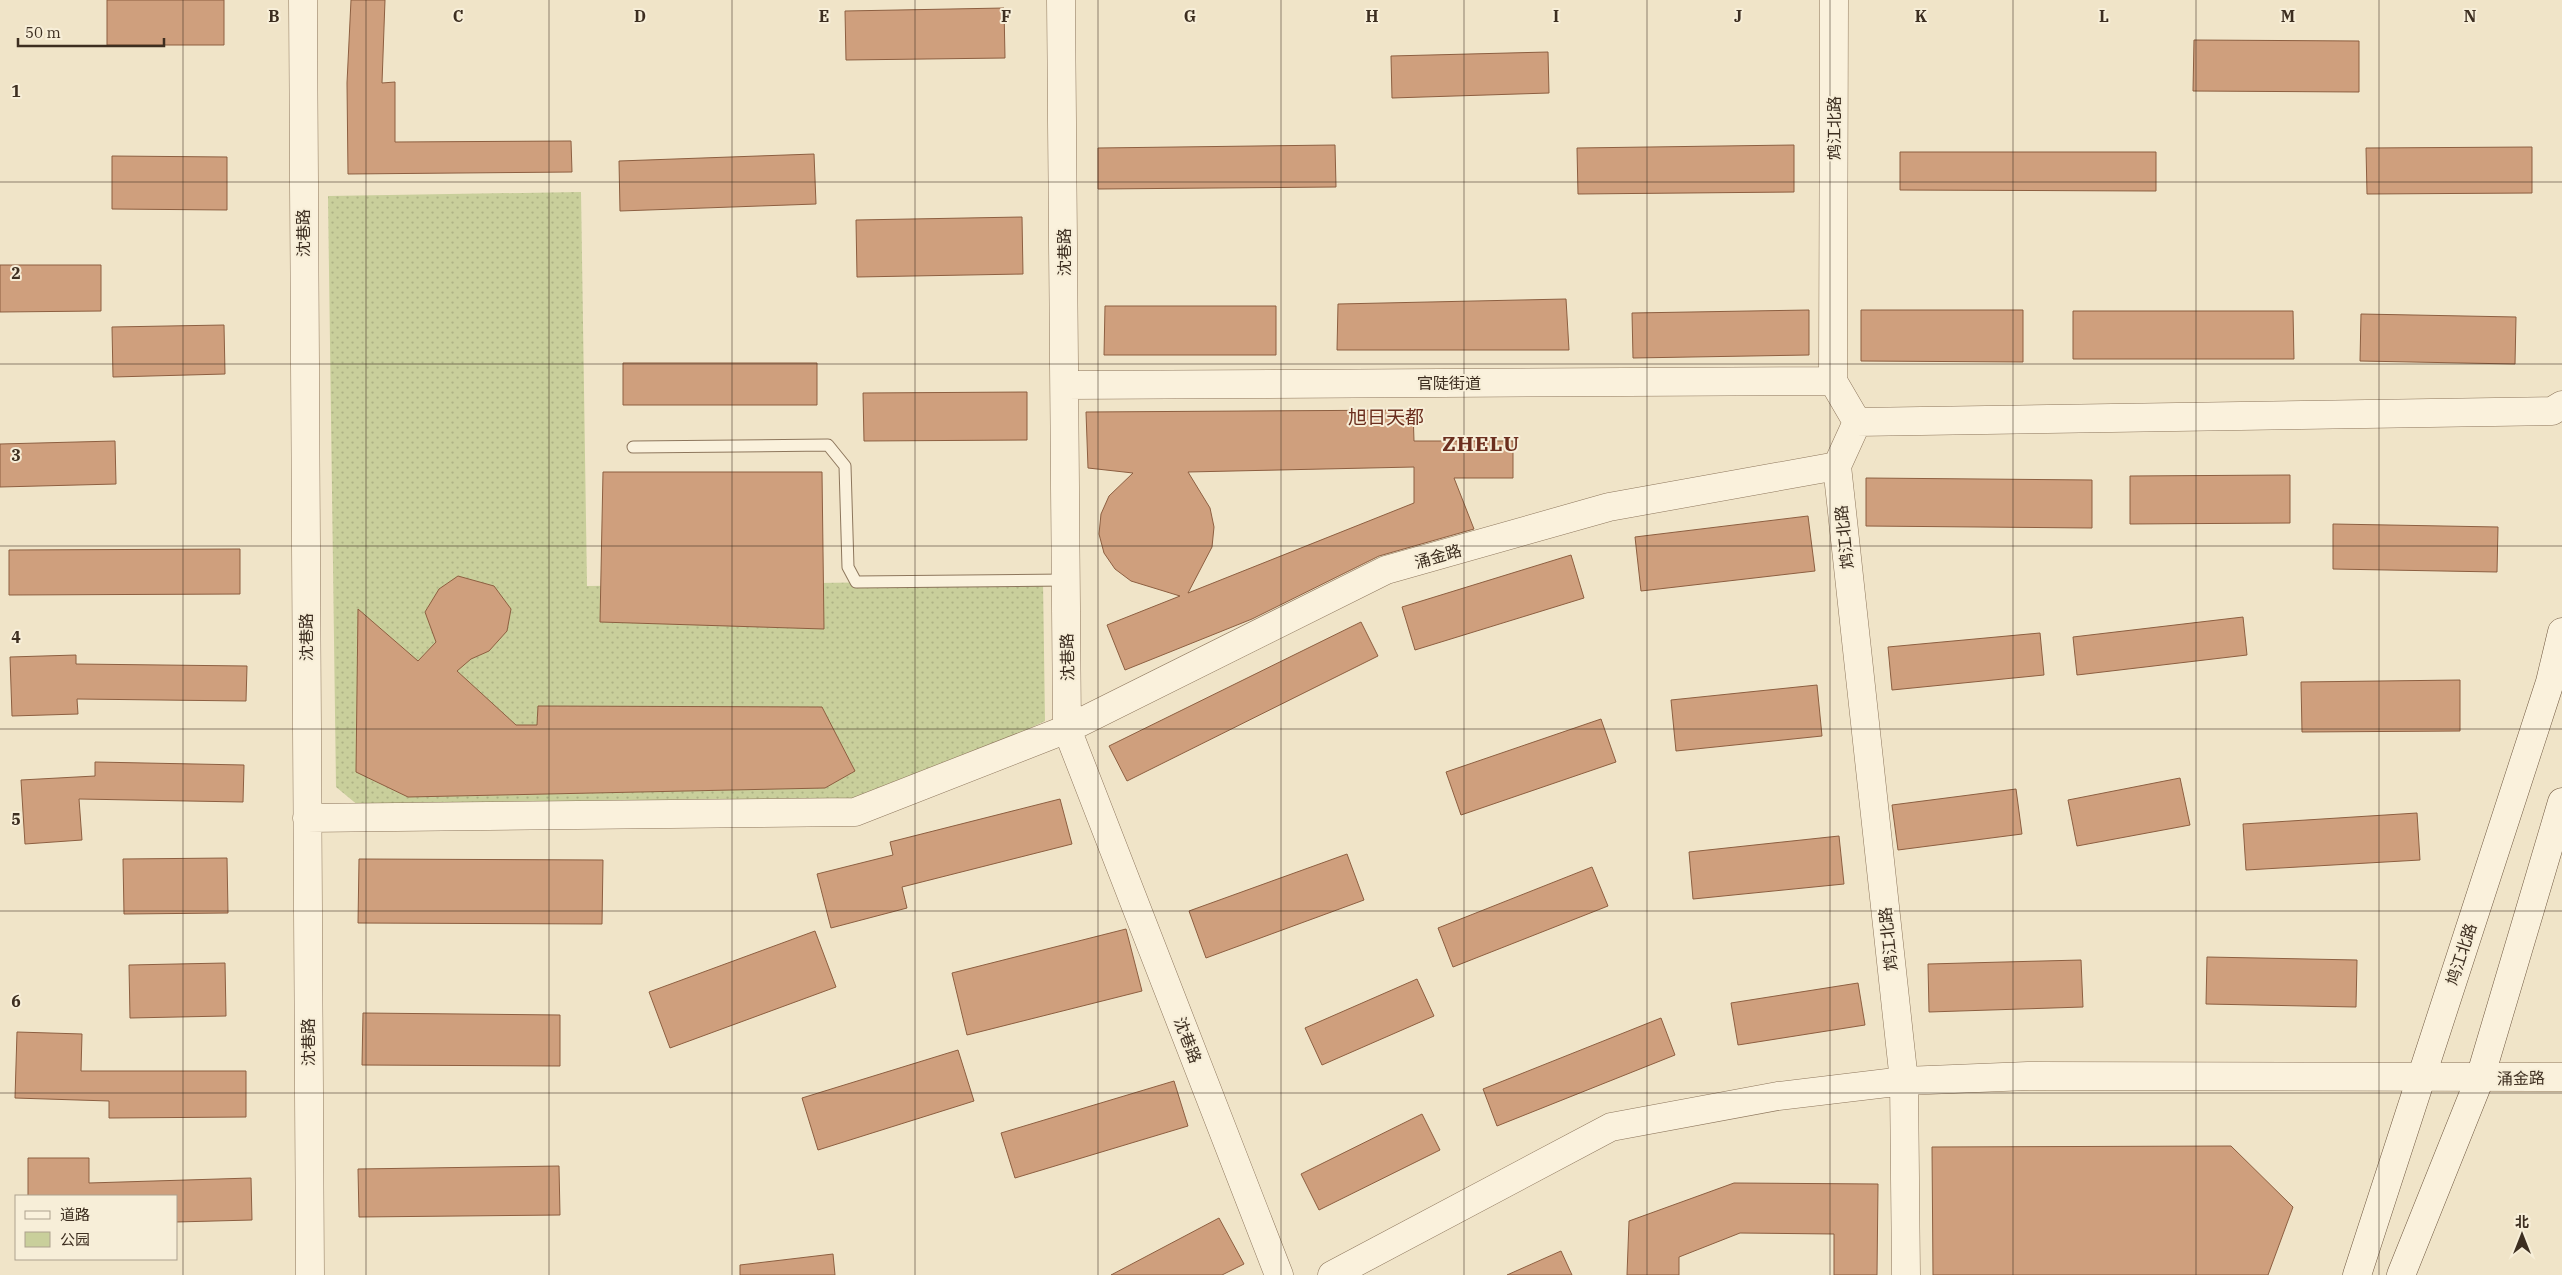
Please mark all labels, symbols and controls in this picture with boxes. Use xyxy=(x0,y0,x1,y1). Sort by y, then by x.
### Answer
text: B xyxy=(268,6,280,26)
text: C xyxy=(453,6,463,26)
text: D xyxy=(634,6,646,26)
text: E xyxy=(819,6,829,26)
text: F xyxy=(1001,6,1011,26)
text: G xyxy=(1184,6,1196,26)
text: H xyxy=(1366,6,1379,26)
text: I xyxy=(1553,6,1559,26)
text: J xyxy=(1734,6,1742,26)
text: K xyxy=(1915,6,1928,26)
text: L xyxy=(2099,6,2109,26)
text: M xyxy=(2281,6,2295,26)
text: N xyxy=(2464,6,2476,26)
scale bar xyxy=(18,15,164,47)
text: 50 m xyxy=(25,23,61,42)
text: 1 xyxy=(11,81,21,101)
street label: 鸩江北路 xyxy=(1824,96,1844,160)
street label: 沈巷路 xyxy=(293,209,313,257)
street label: 沈巷路 xyxy=(1054,228,1074,276)
text: 2 xyxy=(11,263,21,283)
street label: 官陡街道 xyxy=(1417,373,1481,393)
district label: 旭日天都 xyxy=(1348,405,1424,429)
district label: ZHELU xyxy=(1442,429,1520,457)
text: 3 xyxy=(11,445,21,465)
street label: 鸩江北路 xyxy=(1831,504,1857,570)
street label: 涌金路 xyxy=(1412,540,1464,572)
street label: 沈巷路 xyxy=(296,613,316,661)
text: 4 xyxy=(11,627,21,647)
street label: 沈巷路 xyxy=(1057,633,1077,681)
text: 5 xyxy=(11,809,21,829)
street label: 鸩江北路 xyxy=(1875,906,1901,972)
street label: 鸠江北路 xyxy=(2442,920,2480,988)
text: 6 xyxy=(11,991,21,1011)
street label: 沈巷路 xyxy=(1170,1014,1206,1066)
street label: 沈巷路 xyxy=(298,1018,318,1066)
street label: 涌金路 xyxy=(2497,1068,2545,1088)
legend xyxy=(15,1195,178,1260)
text: 道路 xyxy=(60,1205,90,1224)
north arrow xyxy=(2497,1210,2547,1260)
text: 北 xyxy=(2515,1213,2529,1231)
text: 公园 xyxy=(60,1230,90,1249)

